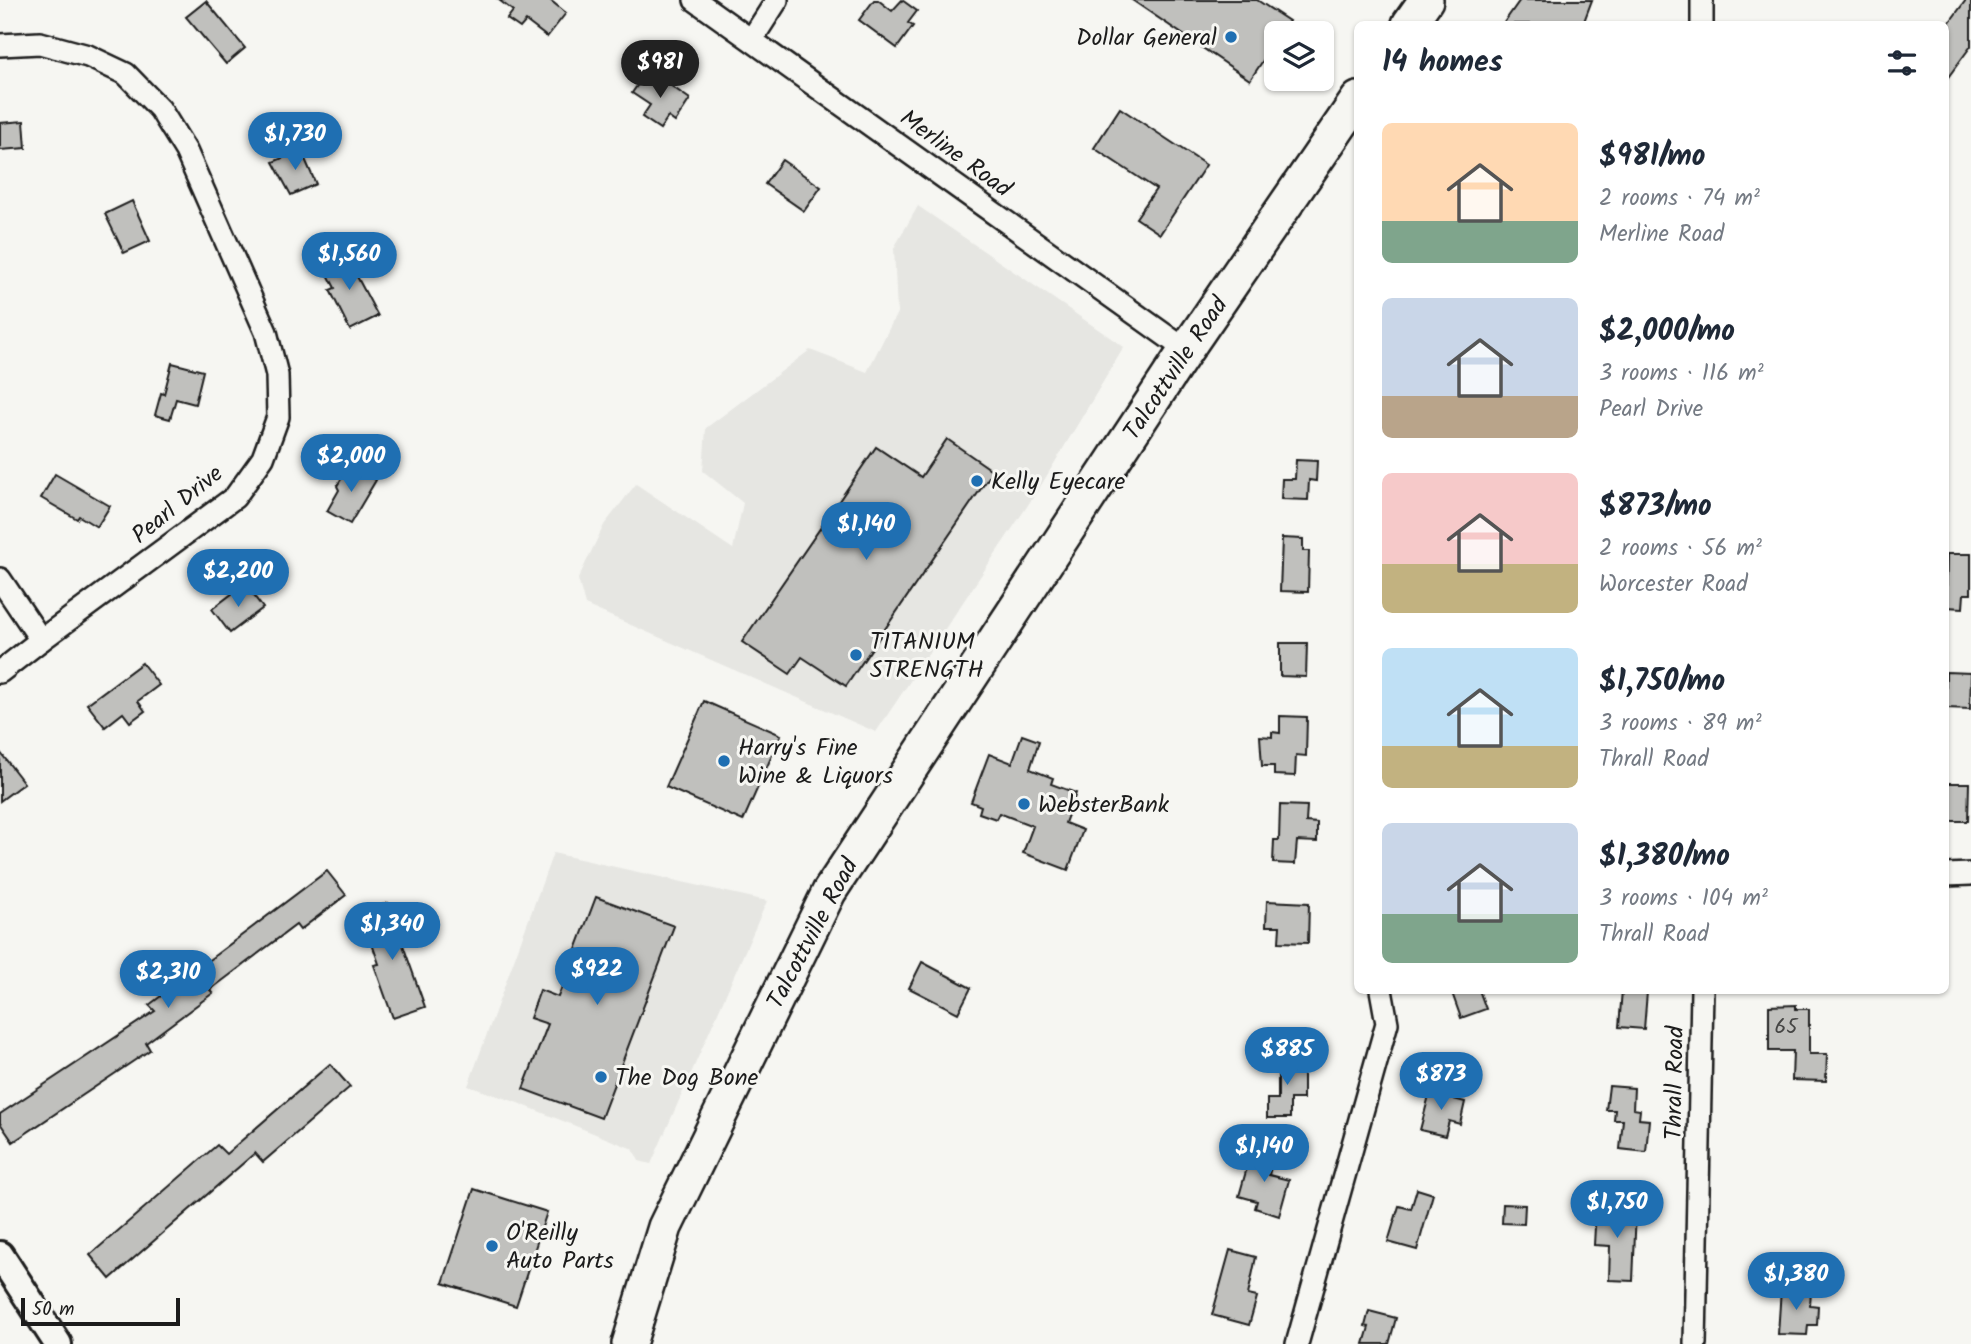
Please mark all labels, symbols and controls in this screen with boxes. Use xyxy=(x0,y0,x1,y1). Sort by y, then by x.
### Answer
place label: Dollar General xyxy=(1076,19,1217,58)
map controls xyxy=(1264,21,1334,91)
button: layers xyxy=(1264,21,1334,91)
marker: Dollar General xyxy=(1223,29,1239,45)
text: 14 homes xyxy=(1382,39,1503,87)
pin: $981 xyxy=(619,41,701,100)
icon: filters xyxy=(1883,44,1921,82)
text: $981 xyxy=(637,45,683,81)
street label: Merline Road xyxy=(891,100,1020,209)
pin: $1,730 xyxy=(238,113,352,172)
text: $1,730 xyxy=(264,117,326,153)
text: $981/mo xyxy=(1599,133,1705,181)
icon: home xyxy=(1438,151,1522,235)
text: 2 rooms · 74 m² xyxy=(1599,181,1760,217)
text: Merline Road xyxy=(1599,217,1724,253)
pin: $1,560 xyxy=(292,232,406,292)
text: $1,560 xyxy=(318,237,380,273)
street label: Talcottville Road xyxy=(1114,288,1239,449)
text: $2,000/mo xyxy=(1599,308,1735,356)
icon: home xyxy=(1438,326,1522,410)
text: 3 rooms · 116 m² xyxy=(1599,356,1764,392)
text: Pearl Drive xyxy=(1599,392,1703,428)
pin: $2,000 xyxy=(294,434,408,494)
text: $2,000 xyxy=(317,439,385,475)
street label: Pearl Drive xyxy=(123,456,233,554)
place label: Kelly Eyecare xyxy=(991,463,1126,502)
marker: Kelly Eyecare xyxy=(969,473,985,489)
text: $873/mo xyxy=(1599,483,1712,531)
icon: home xyxy=(1438,501,1522,585)
pin: $1,140 xyxy=(809,503,923,562)
text: $1,140 xyxy=(837,507,895,543)
text: 2 rooms · 56 m² xyxy=(1599,531,1762,567)
pin: $2,200 xyxy=(181,550,295,609)
text: $2,200 xyxy=(203,554,273,590)
text: Worcester Road xyxy=(1599,567,1748,603)
place label: TITANIUM STRENGTH xyxy=(870,623,983,690)
marker: TITANIUM STRENGTH xyxy=(848,647,864,663)
text: $1,750/mo xyxy=(1599,658,1725,706)
icon: home xyxy=(1438,676,1522,760)
text: 3 rooms · 89 m² xyxy=(1599,706,1762,742)
place label: Harry's Fine Wine & Liquors xyxy=(738,729,893,796)
text: Thrall Road xyxy=(1599,742,1709,778)
marker: Harry's Fine Wine & Liquors xyxy=(716,753,732,769)
place label: WebsterBank xyxy=(1038,786,1170,825)
marker: WebsterBank xyxy=(1016,796,1032,812)
text: $1,380/mo xyxy=(1599,833,1730,881)
street label: Talcottville Road xyxy=(757,850,870,1016)
icon: home xyxy=(1438,851,1522,935)
text: 3 rooms · 104 m² xyxy=(1599,881,1768,917)
pin: $1,340 xyxy=(335,902,449,962)
text: $1,340 xyxy=(360,907,424,943)
text: Thrall Road xyxy=(1599,917,1709,953)
pin: $922 xyxy=(556,948,638,1007)
pin: $2,310 xyxy=(111,950,225,1010)
text: $922 xyxy=(571,952,623,988)
text: $2,310 xyxy=(136,955,200,991)
house number: 65 xyxy=(1775,1011,1799,1044)
street label: Thrall Road xyxy=(1655,1024,1696,1141)
pin: $885 xyxy=(1246,1028,1328,1087)
text: $885 xyxy=(1261,1032,1313,1068)
pin: $873 xyxy=(1400,1052,1482,1112)
text: $873 xyxy=(1416,1057,1466,1093)
place label: The Dog Bone xyxy=(615,1059,758,1098)
marker: The Dog Bone xyxy=(593,1069,609,1085)
pin: $1,140 xyxy=(1207,1124,1321,1184)
text: $1,140 xyxy=(1235,1129,1293,1165)
pin: $1,750 xyxy=(1560,1180,1674,1240)
text: $1,750 xyxy=(1587,1185,1647,1221)
place label: O'Reilly Auto Parts xyxy=(506,1214,614,1281)
marker: O'Reilly Auto Parts xyxy=(484,1238,500,1254)
pin: $1,380 xyxy=(1739,1252,1853,1312)
text: $1,380 xyxy=(1764,1257,1828,1293)
scale bar xyxy=(21,1295,180,1327)
text: 50 m xyxy=(32,1295,74,1325)

